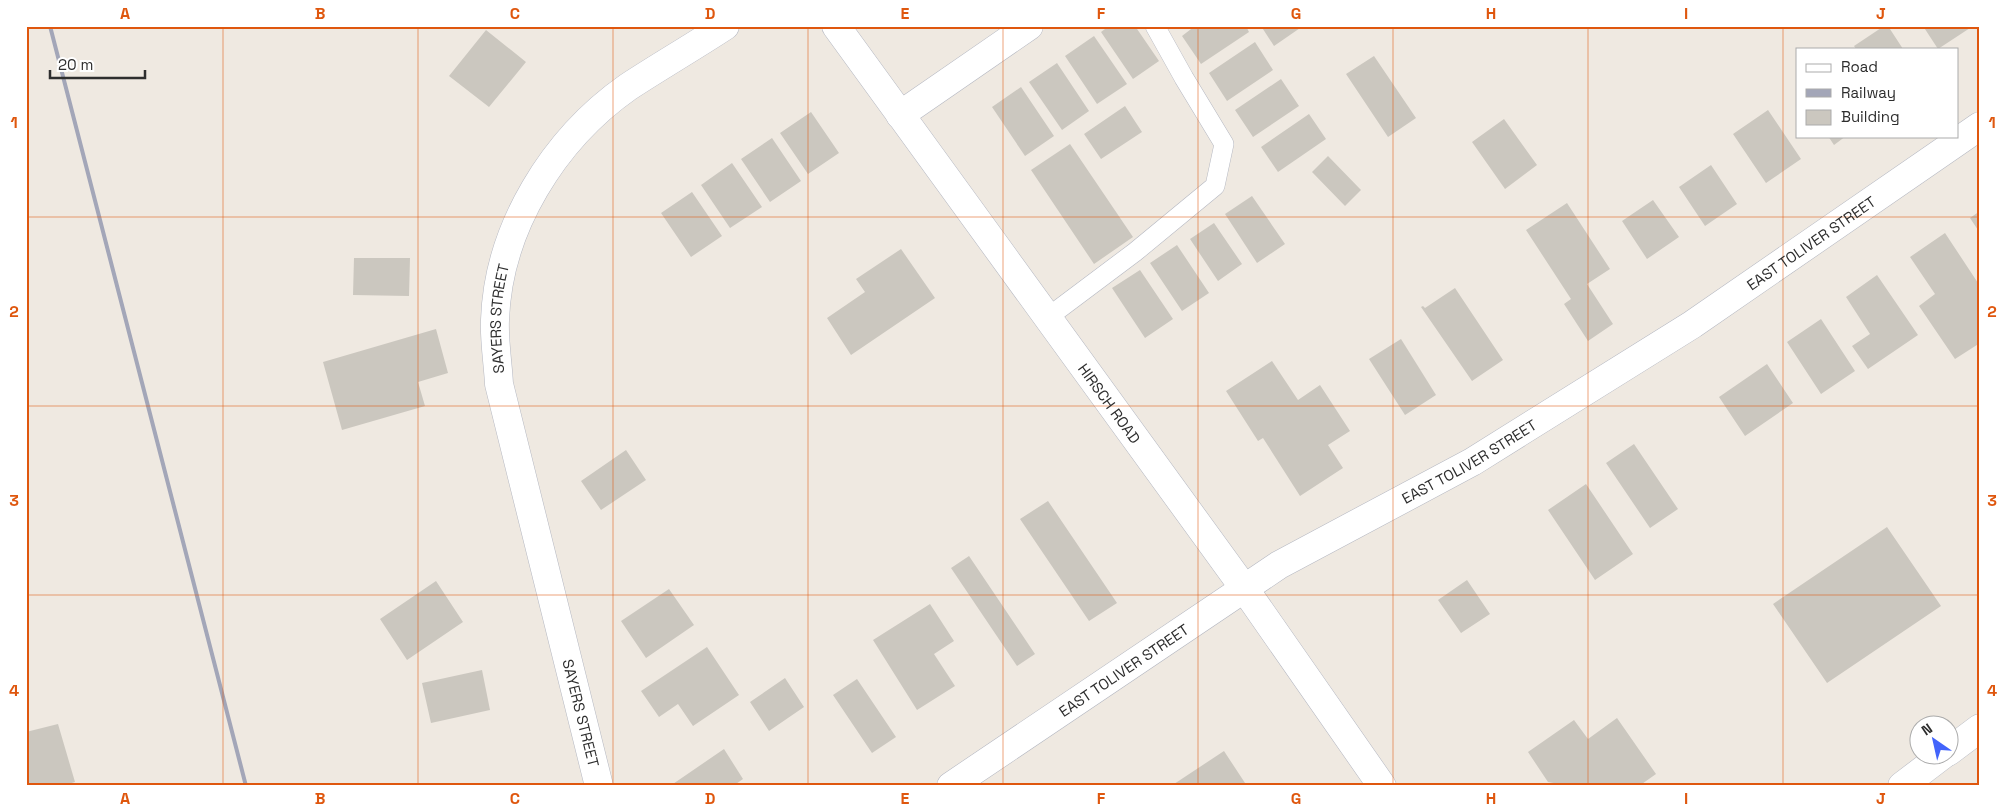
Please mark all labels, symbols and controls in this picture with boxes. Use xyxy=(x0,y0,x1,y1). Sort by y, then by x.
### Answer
text: A xyxy=(120,3,130,24)
text: B xyxy=(315,3,325,24)
text: C xyxy=(510,3,520,24)
text: D xyxy=(705,3,715,24)
text: E xyxy=(901,3,910,24)
text: F xyxy=(1097,3,1106,24)
text: G xyxy=(1291,3,1301,24)
text: H xyxy=(1486,3,1496,24)
text: I xyxy=(1684,3,1688,24)
text: J xyxy=(1876,3,1886,24)
scale bar xyxy=(50,48,145,80)
legend xyxy=(1796,48,1958,138)
text: 20 m xyxy=(58,55,93,74)
text: Road xyxy=(1841,57,1878,76)
text: Railway xyxy=(1841,83,1896,102)
text: Building xyxy=(1841,107,1900,126)
text: 1 xyxy=(10,112,18,133)
text: 1 xyxy=(1988,112,1996,133)
street label: EAST TOLIVER STREET xyxy=(1743,191,1879,294)
street label: SAYERS STREET xyxy=(485,262,513,374)
text: 2 xyxy=(9,301,19,322)
text: 2 xyxy=(1987,301,1997,322)
street label: HIRSCH ROAD xyxy=(1074,359,1145,447)
street label: EAST TOLIVER STREET xyxy=(1398,415,1540,507)
text: 3 xyxy=(9,490,19,511)
text: 3 xyxy=(1987,490,1997,511)
street label: EAST TOLIVER STREET xyxy=(1055,619,1192,720)
street label: SAYERS STREET xyxy=(558,657,604,769)
text: 4 xyxy=(9,680,19,701)
text: 4 xyxy=(1987,680,1997,701)
north arrow xyxy=(1908,714,1958,764)
text: N xyxy=(1918,719,1936,739)
text: A xyxy=(120,788,130,809)
text: B xyxy=(315,788,325,809)
text: C xyxy=(510,788,520,809)
text: D xyxy=(705,788,715,809)
text: E xyxy=(901,788,910,809)
text: F xyxy=(1097,788,1106,809)
text: G xyxy=(1291,788,1301,809)
text: H xyxy=(1486,788,1496,809)
text: I xyxy=(1684,788,1688,809)
text: J xyxy=(1876,788,1886,809)

